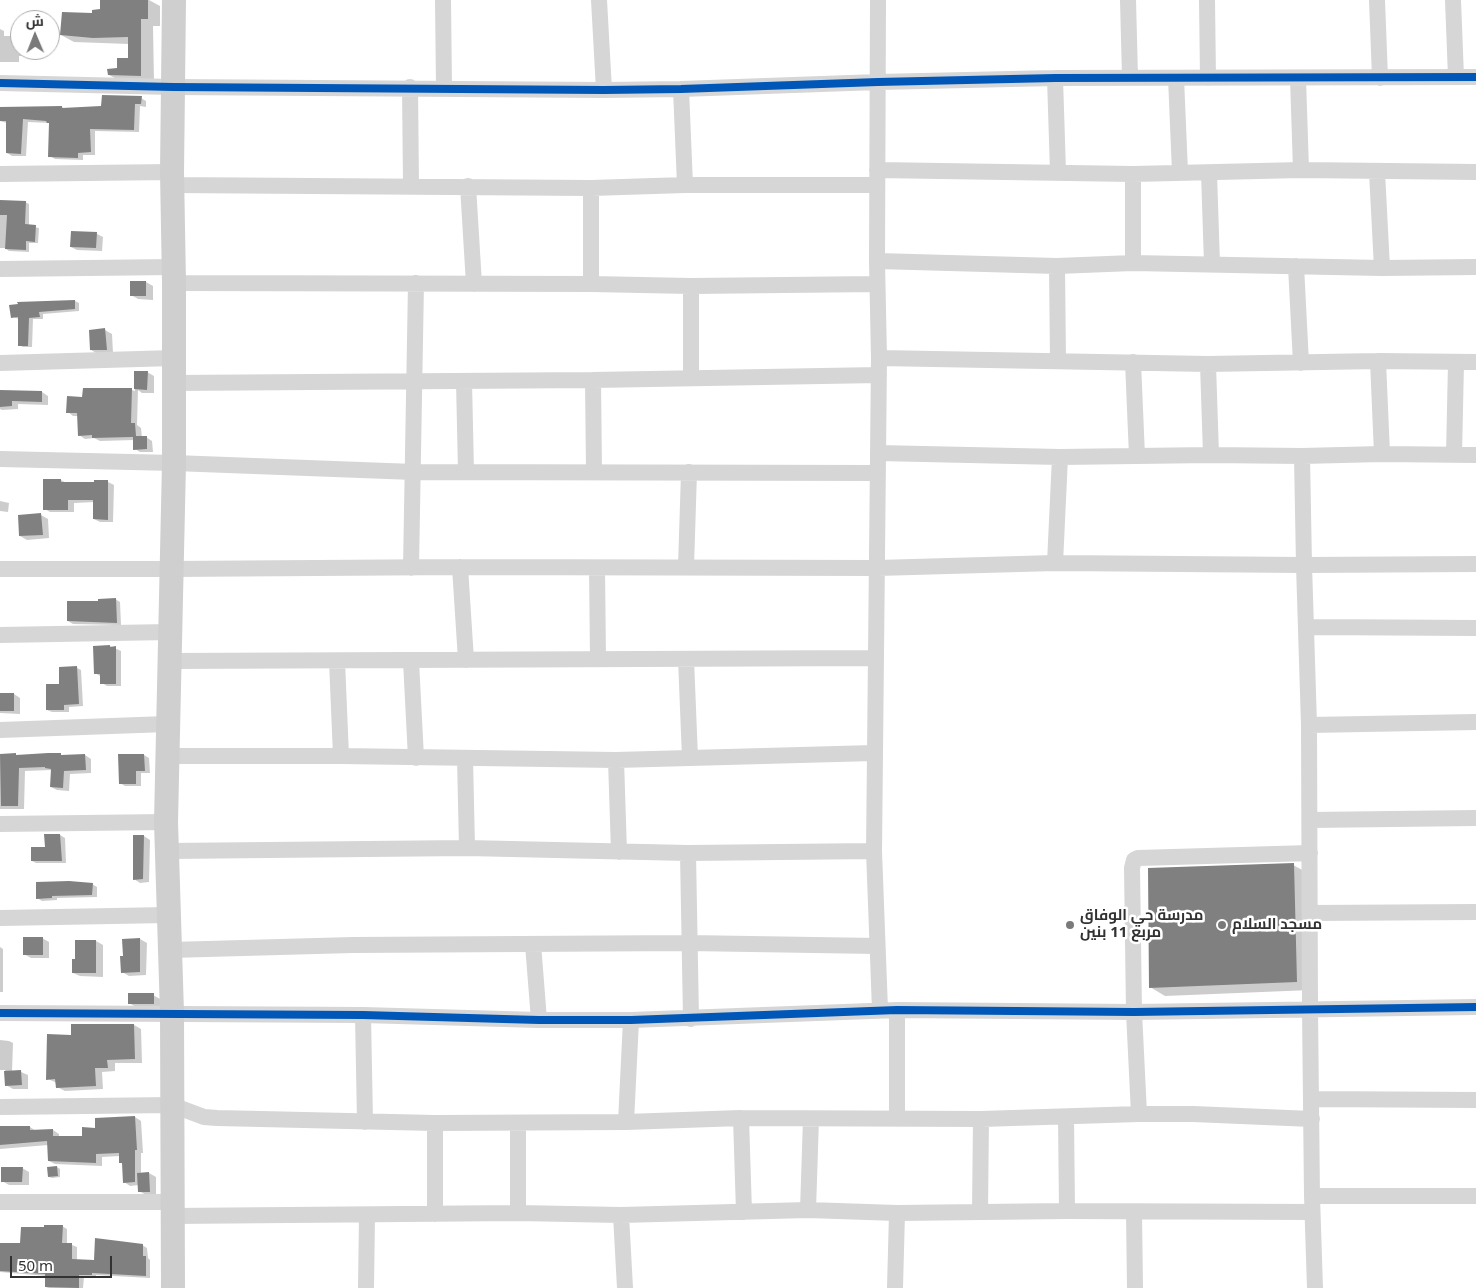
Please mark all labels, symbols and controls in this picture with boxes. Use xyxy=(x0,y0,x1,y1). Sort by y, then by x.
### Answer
north arrow xyxy=(10,10,60,60)
text: ش xyxy=(26,11,44,30)
place label: مدرسة حي الوفاق مربع 11 بنين xyxy=(1080,907,1203,942)
place label: مسجد السلام xyxy=(1232,916,1322,934)
marker: مدرسة حي الوفاق مربع 11 بنين xyxy=(1064,919,1076,931)
marker: مسجد السلام xyxy=(1216,919,1228,931)
scale bar xyxy=(12,1246,115,1278)
text: 50 m xyxy=(18,1255,53,1275)

